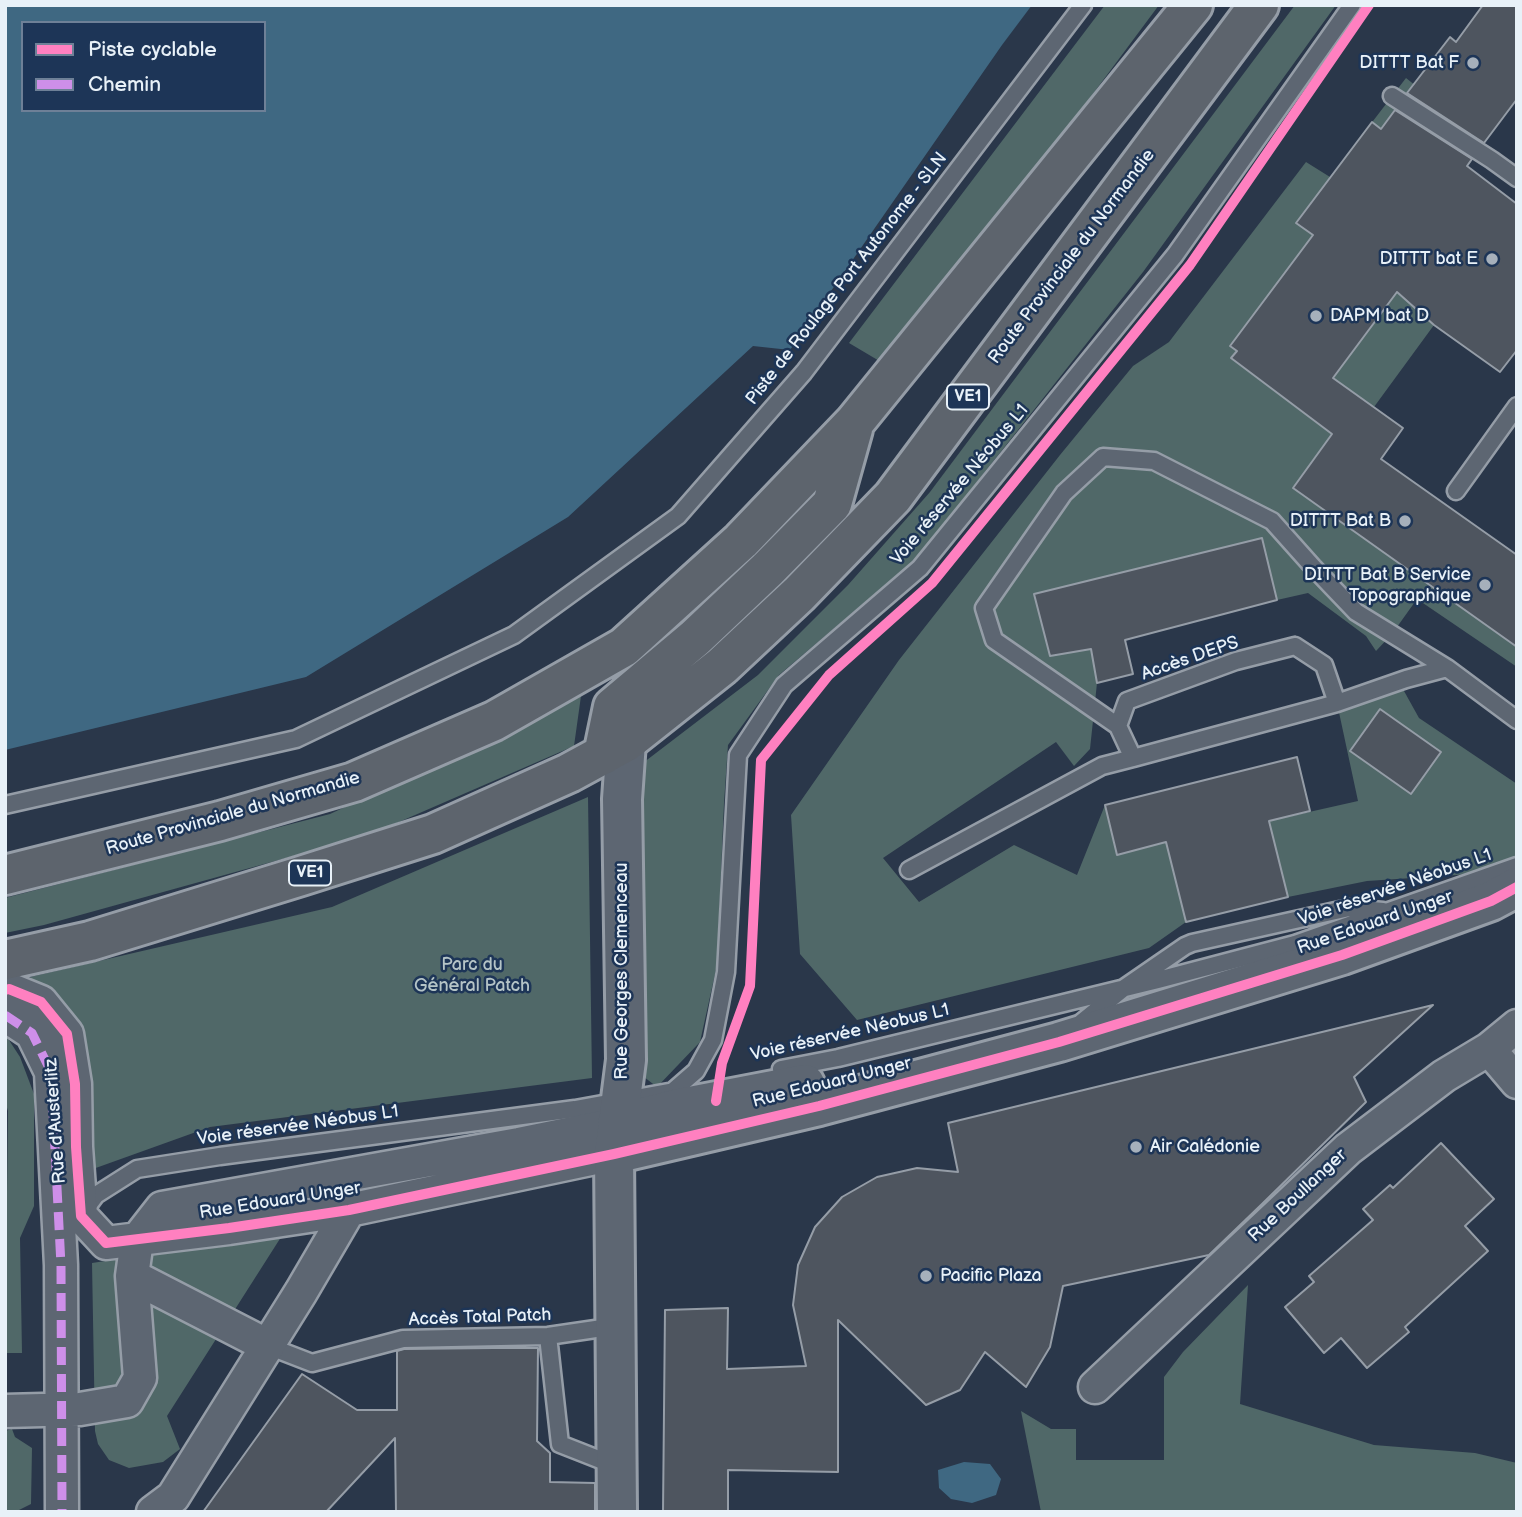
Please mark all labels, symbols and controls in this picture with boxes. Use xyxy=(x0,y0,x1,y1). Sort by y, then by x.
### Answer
legend xyxy=(21,21,266,112)
text: Piste cyclable xyxy=(88,37,217,62)
place label: DITTT Bat F xyxy=(1359,52,1459,74)
marker: DITTT Bat F xyxy=(1465,55,1481,71)
text: Chemin xyxy=(88,72,161,97)
street label: Route Provinciale du Normandie xyxy=(984,145,1160,369)
street label: Piste de Roulage Port Autonome - SLN xyxy=(742,148,952,410)
place label: DITTT bat E xyxy=(1379,248,1478,270)
marker: DITTT bat E xyxy=(1484,251,1500,267)
place label: DAPM bat D xyxy=(1330,305,1429,327)
marker: DAPM bat D xyxy=(1308,308,1324,324)
road number: VE1 xyxy=(947,384,989,410)
street label: Voie réservée Néobus L1 xyxy=(886,400,1034,570)
place label: DITTT Bat B xyxy=(1290,510,1391,532)
marker: DITTT Bat B xyxy=(1397,513,1413,529)
place label: DITTT Bat B Service Topographique xyxy=(1304,564,1471,606)
marker: DITTT Bat B Service Topographique xyxy=(1477,577,1493,593)
street label: Accès DEPS xyxy=(1138,632,1242,686)
street label: Route Provinciale du Normandie xyxy=(103,767,363,861)
street label: Voie réservée Néobus L1 xyxy=(1295,845,1495,931)
road number: VE1 xyxy=(289,860,331,886)
street label: Rue Georges Clemenceau xyxy=(611,862,633,1080)
street label: Rue Edouard Unger xyxy=(1294,886,1456,960)
park label: Parc du Général Patch xyxy=(414,954,530,996)
street label: Voie réservée Néobus L1 xyxy=(749,1000,951,1066)
street label: Rue Edouard Unger xyxy=(750,1053,914,1113)
street label: Rue d'Austerlitz xyxy=(41,1057,71,1185)
street label: Voie réservée Néobus L1 xyxy=(196,1101,400,1151)
place label: Air Calédonie xyxy=(1150,1136,1260,1158)
marker: Air Calédonie xyxy=(1128,1139,1144,1155)
street label: Rue Boullanger xyxy=(1244,1145,1352,1247)
street label: Rue Edouard Unger xyxy=(198,1178,362,1224)
place label: Pacific Plaza xyxy=(940,1265,1042,1287)
marker: Pacific Plaza xyxy=(918,1268,934,1284)
street label: Accès Total Patch xyxy=(408,1305,552,1331)

